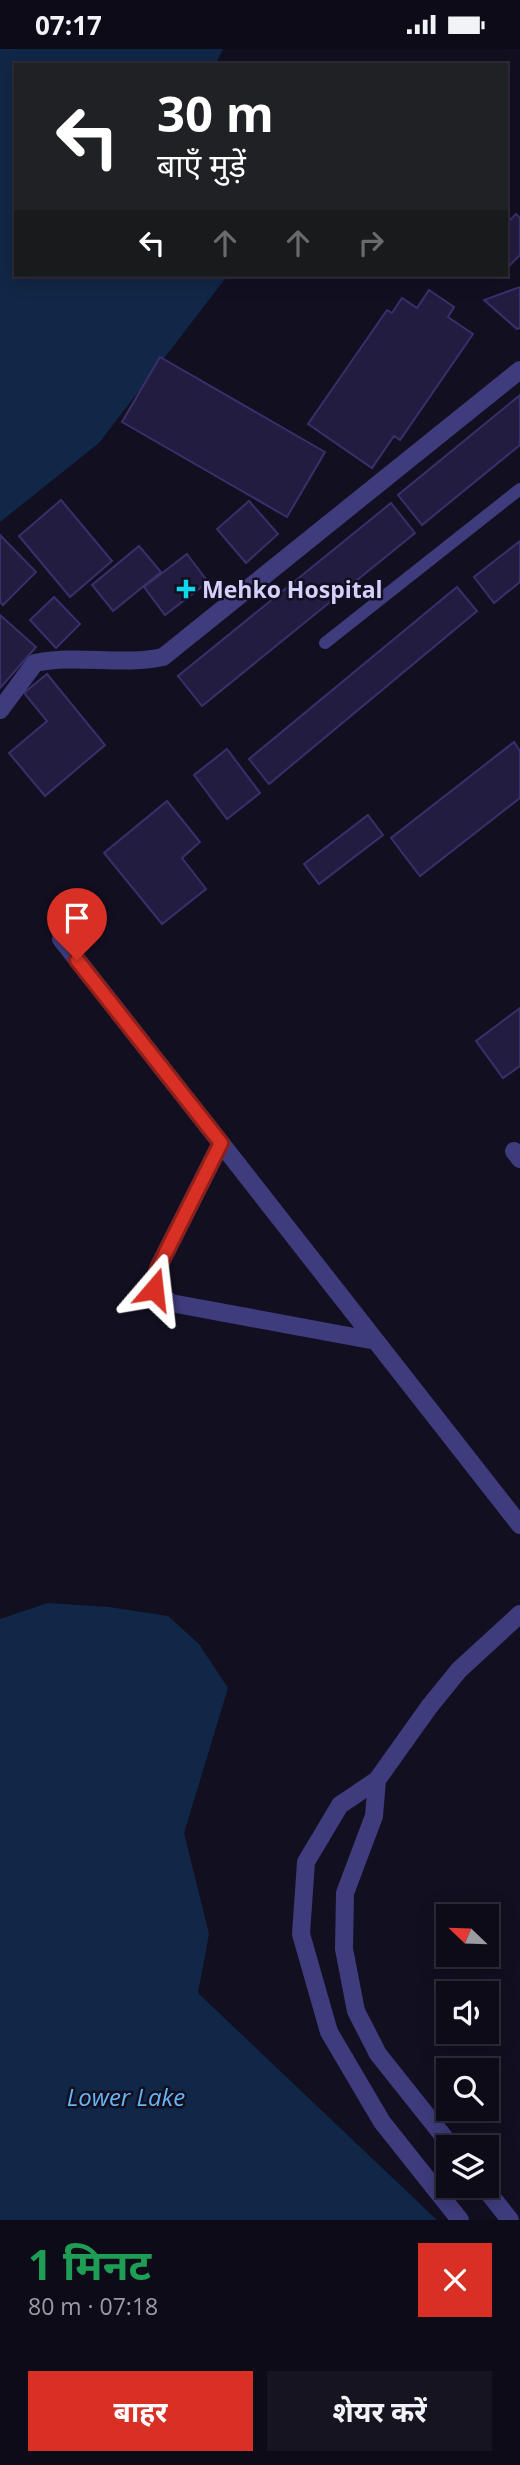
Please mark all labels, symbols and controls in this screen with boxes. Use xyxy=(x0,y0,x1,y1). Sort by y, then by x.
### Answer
text: 07:17 xyxy=(35,7,102,43)
text: 30 m xyxy=(157,80,274,146)
icon: left xyxy=(42,91,133,182)
text: बाएँ मुड़ें xyxy=(157,143,246,186)
icon: left xyxy=(133,224,171,262)
icon: ahead xyxy=(206,224,244,262)
icon: ahead xyxy=(279,224,317,262)
icon: right xyxy=(352,224,390,262)
place label: Mehko Hospital xyxy=(202,573,383,605)
marker: Mehko Hospital xyxy=(176,579,196,599)
pin xyxy=(47,888,107,960)
icon: arrive xyxy=(58,899,96,937)
position arrow xyxy=(117,1252,191,1326)
north arrow xyxy=(436,1904,499,1967)
map controls xyxy=(436,1904,499,2198)
button: sound xyxy=(436,1981,499,2044)
button: search xyxy=(436,2058,499,2121)
water label: Lower Lake xyxy=(67,2080,185,2113)
button: layers xyxy=(436,2135,499,2198)
text: 1 मिनट xyxy=(28,2235,151,2292)
button: close xyxy=(418,2243,492,2317)
text: 80 m · 07:18 xyxy=(28,2290,158,2322)
button: बाहर xyxy=(28,2371,253,2451)
button: शेयर करें xyxy=(267,2371,492,2451)

